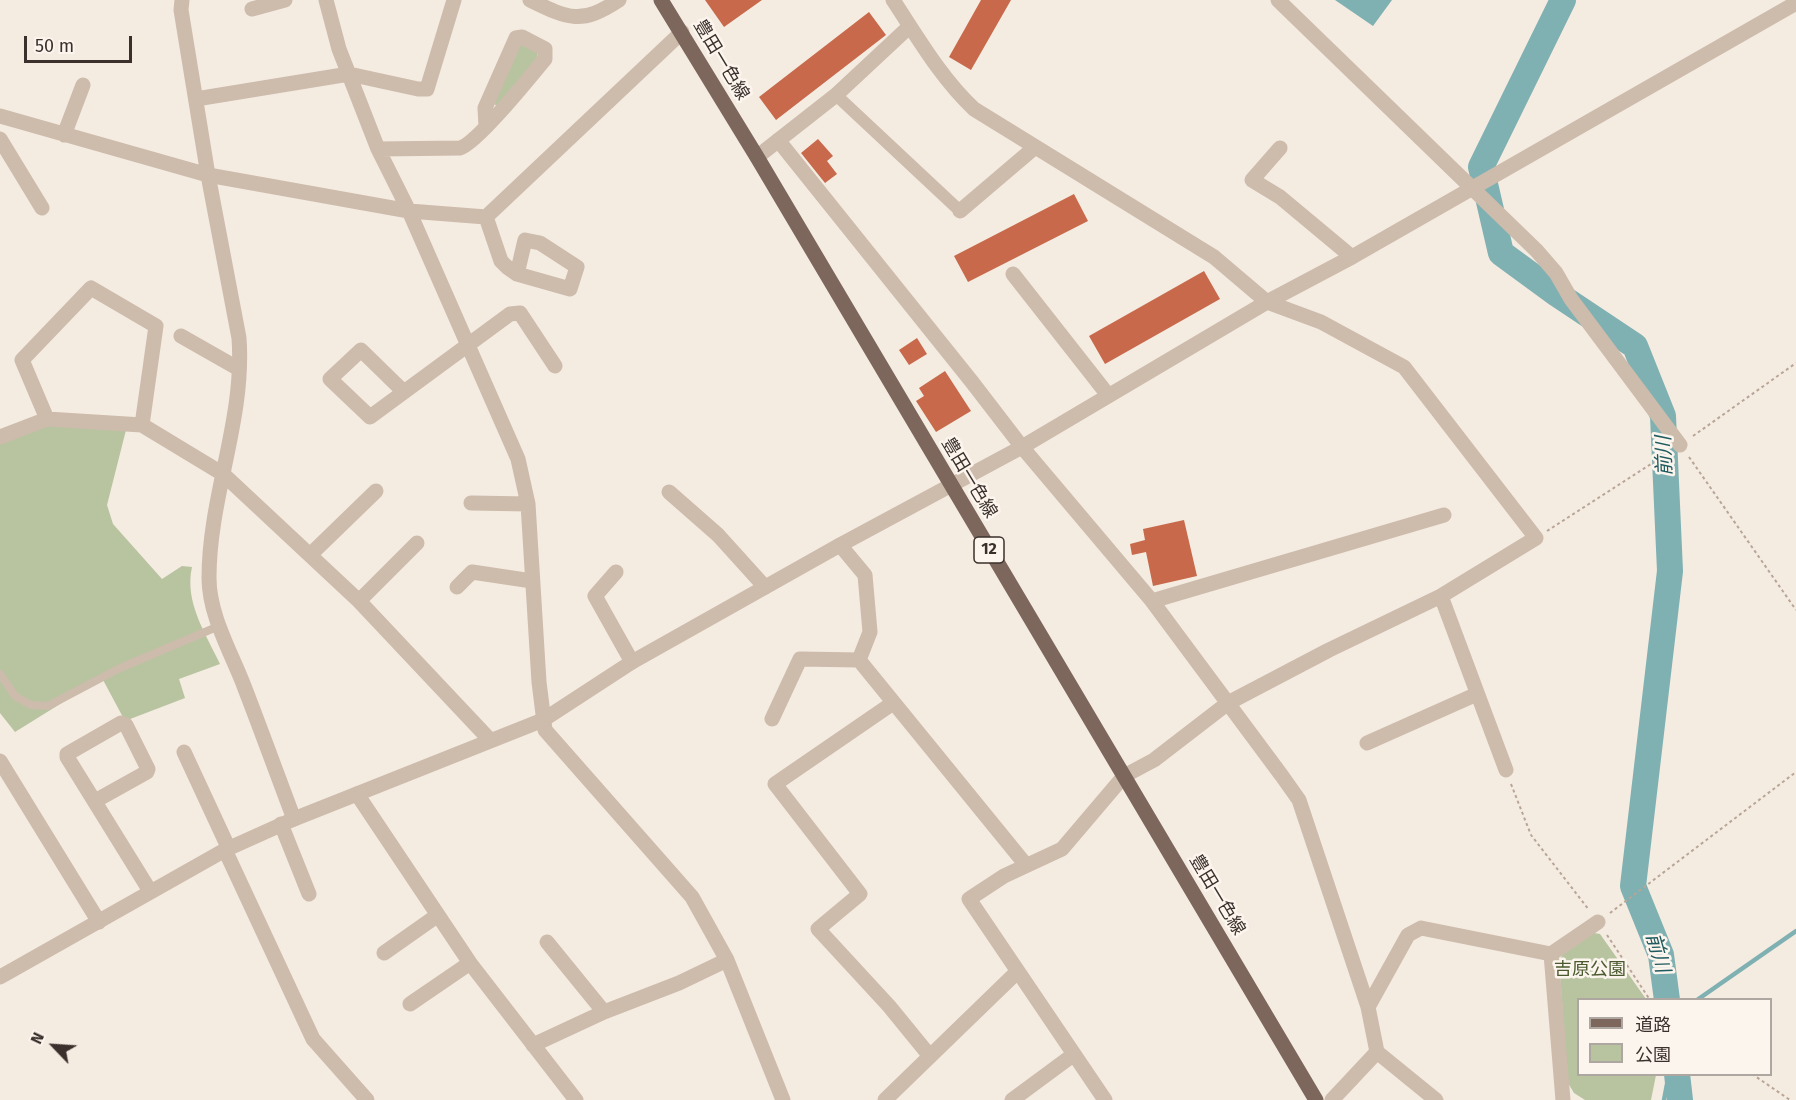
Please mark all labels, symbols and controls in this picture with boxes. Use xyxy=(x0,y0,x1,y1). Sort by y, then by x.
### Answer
street label: 豊田一色線 xyxy=(689,16,753,104)
scale bar xyxy=(27,24,135,62)
text: 50 m xyxy=(35,35,74,57)
street label: 豊田一色線 xyxy=(937,434,1001,522)
water label: 前川 xyxy=(1652,436,1678,476)
road number: 12 xyxy=(974,537,1004,563)
street label: 豊田一色線 xyxy=(1185,851,1249,939)
water label: 前川 xyxy=(1640,930,1674,976)
park label: 吉原公園 xyxy=(1554,959,1626,981)
legend xyxy=(1577,998,1772,1076)
text: 道路 xyxy=(1635,1014,1671,1036)
north arrow xyxy=(24,1016,84,1076)
text: N xyxy=(26,1029,48,1047)
text: 公園 xyxy=(1635,1044,1671,1066)

